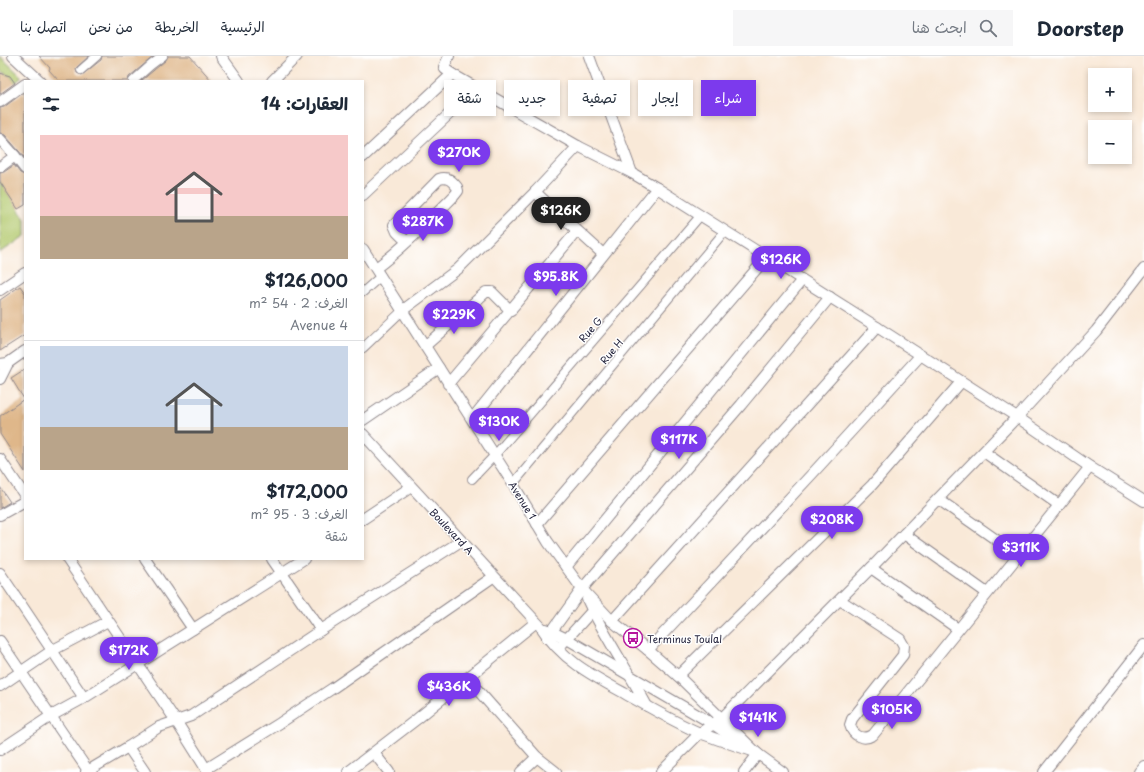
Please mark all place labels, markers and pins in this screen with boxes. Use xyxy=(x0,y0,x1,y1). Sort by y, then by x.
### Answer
pin: $270K xyxy=(431,139,487,173)
pin: $126K xyxy=(533,197,589,231)
pin: $287K xyxy=(395,208,451,242)
pin: $126K xyxy=(753,246,809,280)
pin: $95.8K xyxy=(523,263,589,297)
pin: $229K xyxy=(426,301,482,335)
pin: $130K xyxy=(471,408,527,442)
pin: $117K xyxy=(651,426,707,460)
pin: $208K xyxy=(804,506,860,540)
pin: $311K xyxy=(993,534,1049,568)
bus stop icon: Terminus Toulal xyxy=(622,627,644,649)
place label: Terminus Toulal xyxy=(647,631,722,646)
pin: $172K xyxy=(101,637,157,671)
pin: $436K xyxy=(421,673,477,707)
pin: $105K xyxy=(864,696,920,730)
pin: $141K xyxy=(730,704,786,738)

